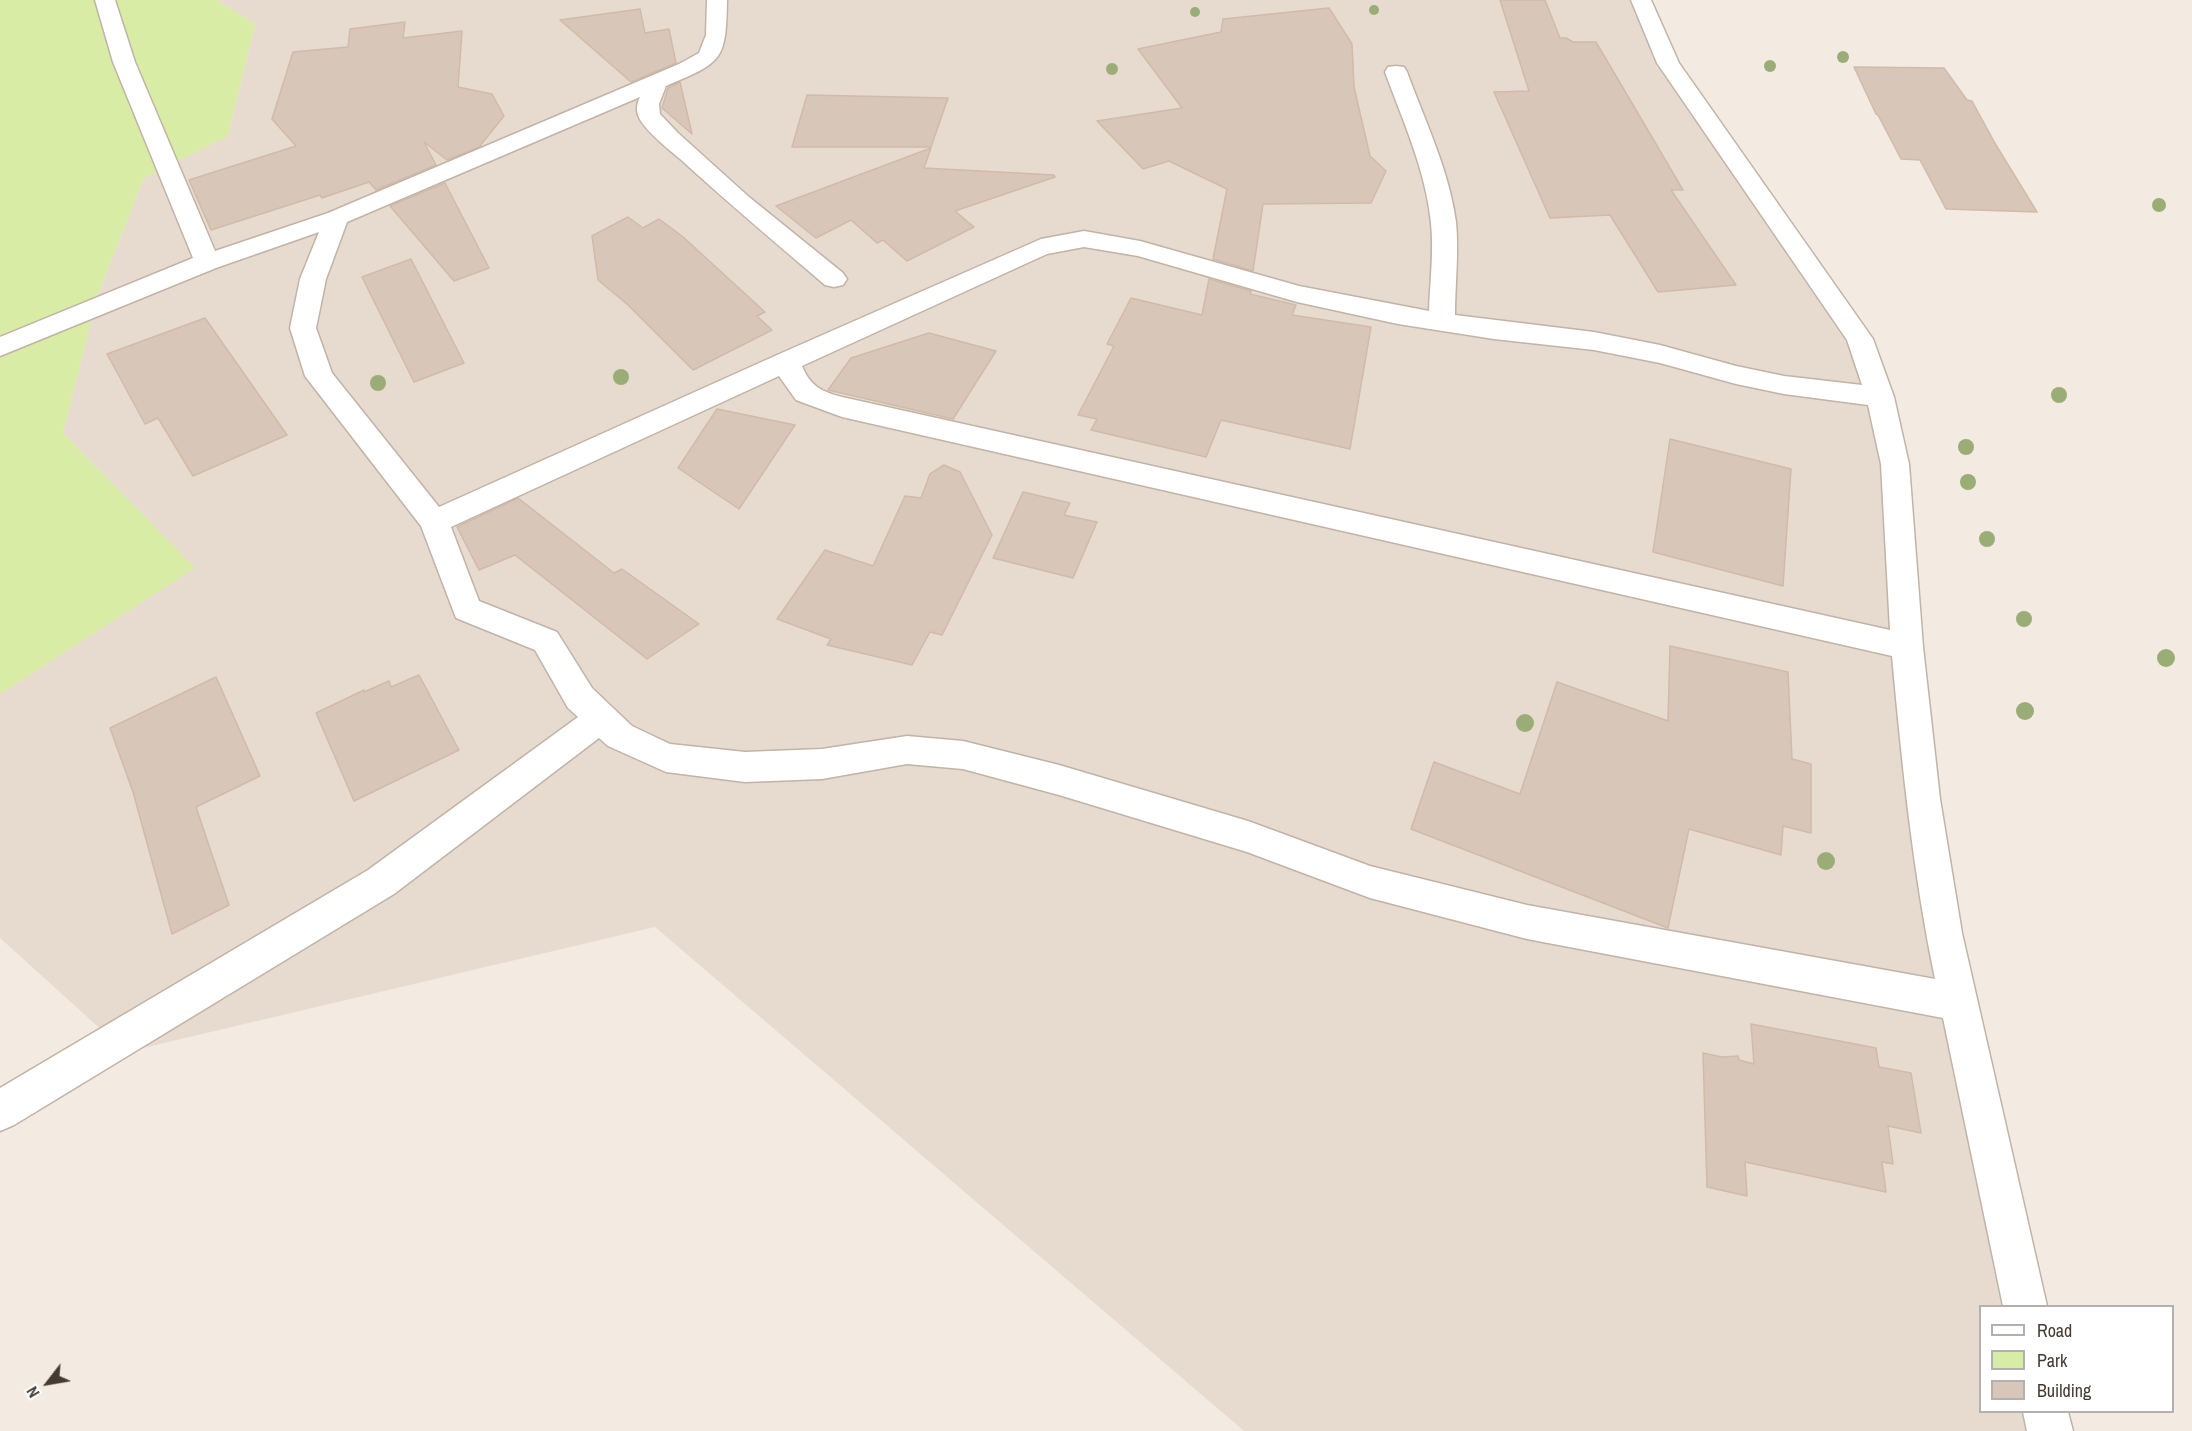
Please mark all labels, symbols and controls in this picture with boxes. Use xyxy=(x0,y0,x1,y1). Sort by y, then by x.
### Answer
legend xyxy=(1979,1305,2174,1413)
text: Road xyxy=(2037,1318,2072,1343)
text: Park xyxy=(2037,1348,2067,1373)
north arrow xyxy=(18,1353,78,1413)
text: Building xyxy=(2037,1378,2091,1403)
text: N xyxy=(21,1383,44,1402)

